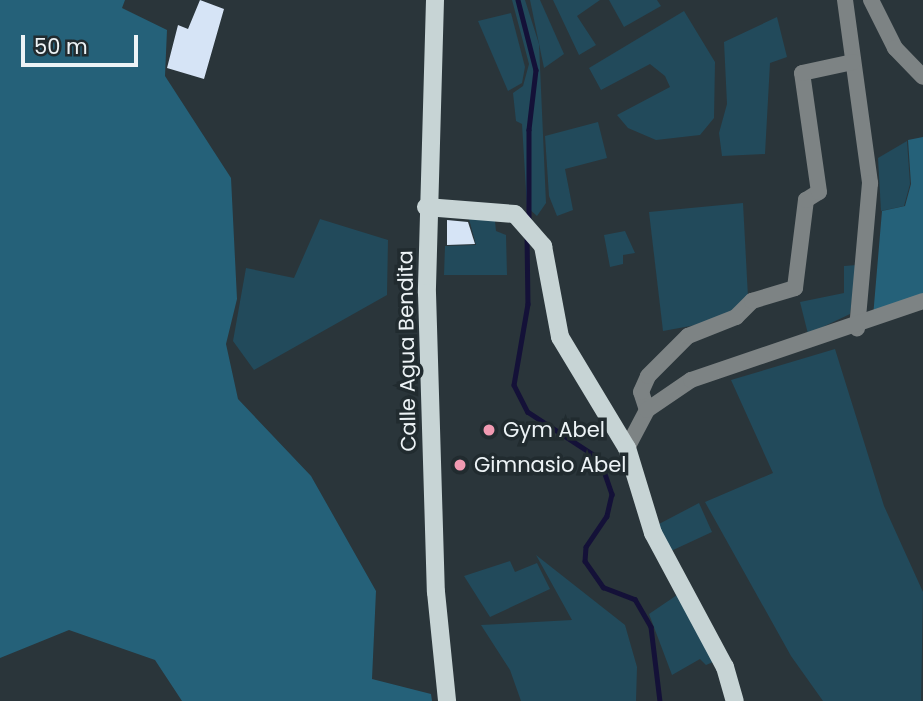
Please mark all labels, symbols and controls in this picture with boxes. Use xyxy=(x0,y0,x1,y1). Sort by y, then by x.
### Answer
scale bar xyxy=(24,21,142,65)
text: 50 m xyxy=(34,32,88,61)
street label: Calle Agua Bendita xyxy=(393,250,421,452)
place label: Gym Abel xyxy=(503,417,605,443)
marker: Gym Abel xyxy=(481,422,497,438)
place label: Gimnasio Abel xyxy=(474,452,626,478)
marker: Gimnasio Abel xyxy=(452,457,468,473)

